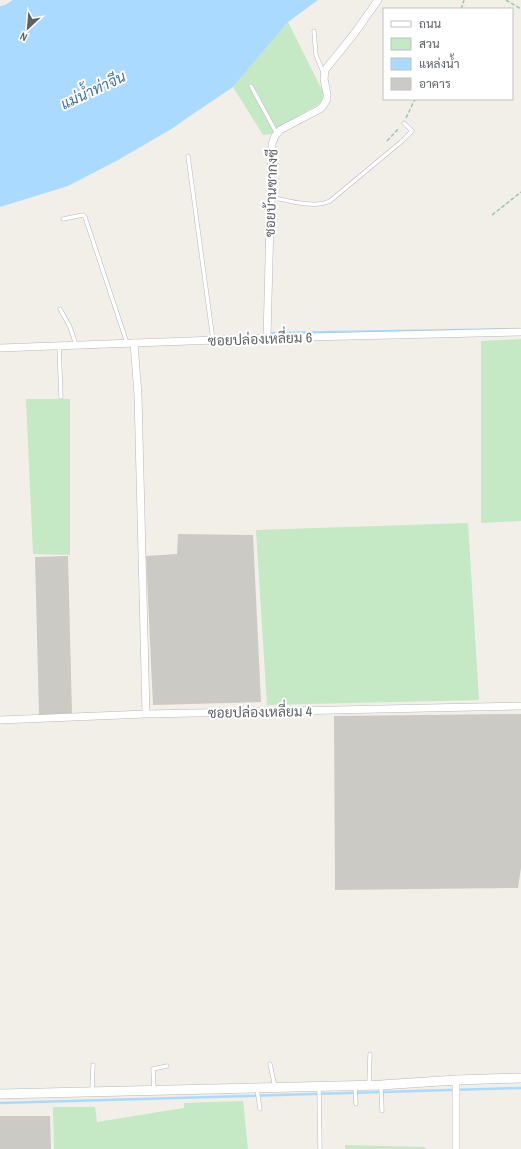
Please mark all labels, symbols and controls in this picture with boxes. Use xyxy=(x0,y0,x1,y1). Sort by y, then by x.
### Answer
north arrow xyxy=(8,8,48,48)
legend xyxy=(383,8,513,100)
text: ถนน xyxy=(419,16,442,32)
text: N xyxy=(18,29,30,45)
text: สวน xyxy=(419,36,440,52)
text: แหล่งน้ำ xyxy=(419,53,459,72)
water label: แม่น้ำท่าจีน xyxy=(56,64,129,114)
text: อาคาร xyxy=(419,76,451,92)
street label: ซอยบ้านซากงซี xyxy=(260,149,282,237)
street label: ซอยปล่องเหลี่ยม 6 xyxy=(207,325,312,350)
street label: ซอยปล่องเหลี่ยม 4 xyxy=(208,699,313,722)

